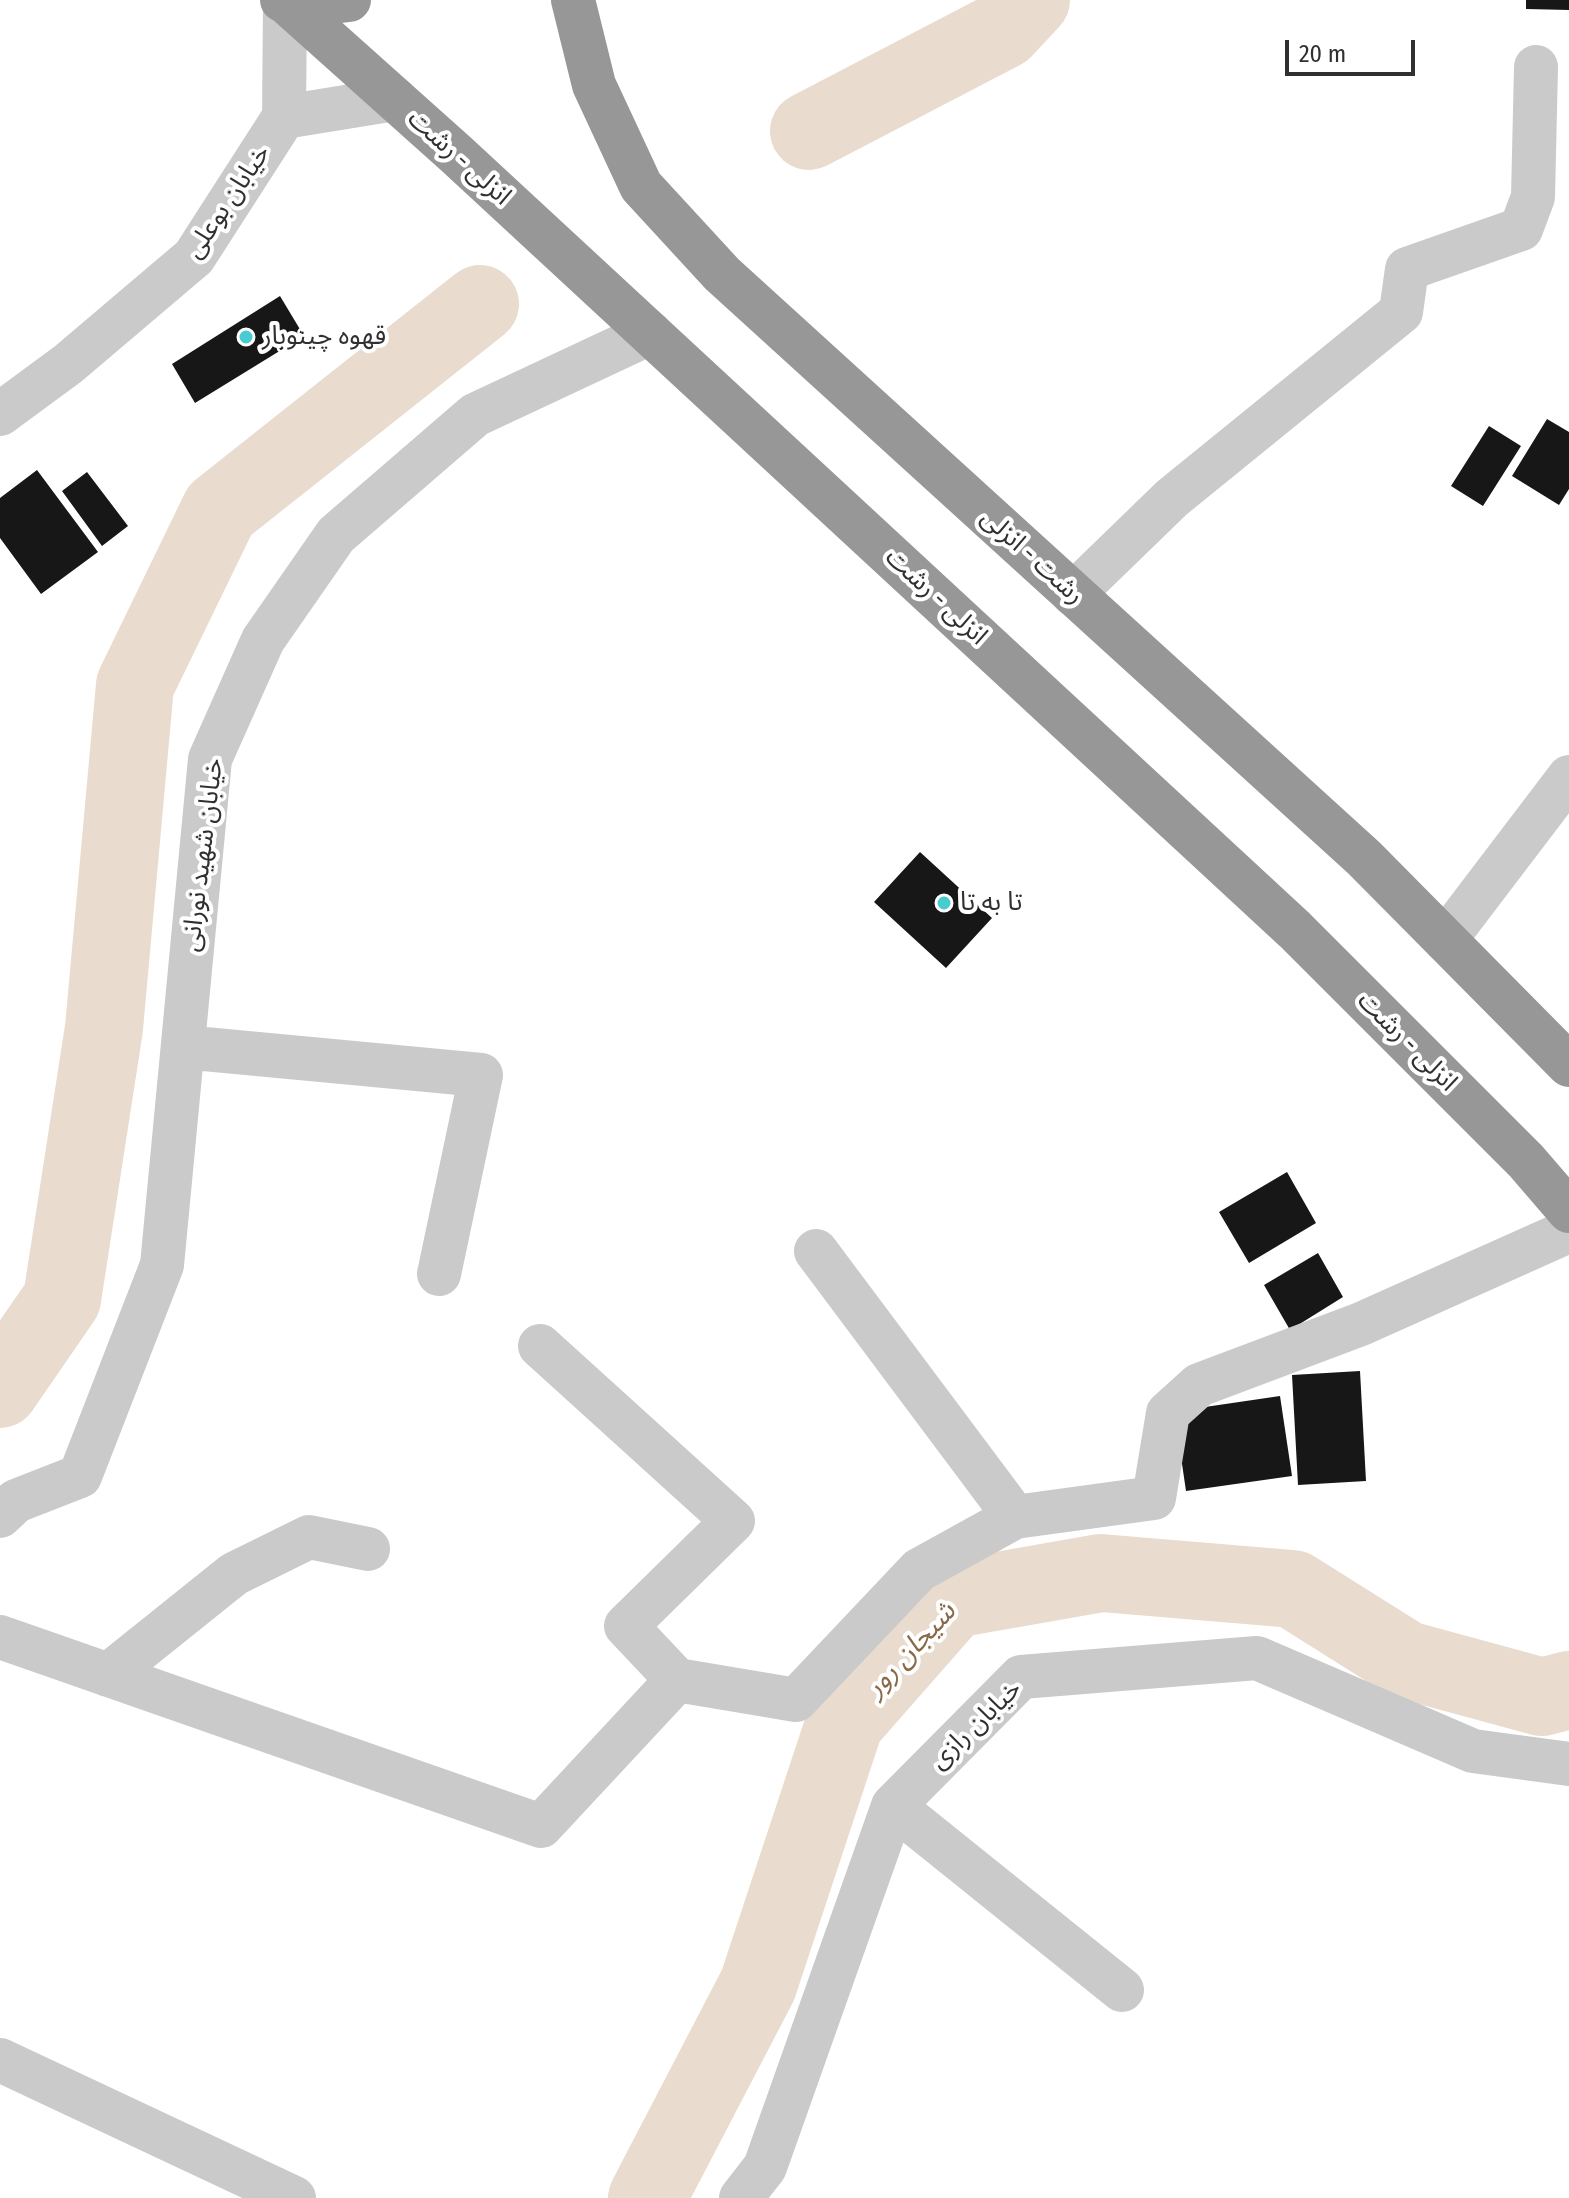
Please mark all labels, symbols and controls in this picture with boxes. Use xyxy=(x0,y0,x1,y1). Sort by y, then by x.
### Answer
scale bar xyxy=(1289,24,1419,74)
text: 20 m xyxy=(1299,40,1346,68)
street label: انزلی - رشت xyxy=(401,104,517,212)
street label: خیابان بوعلی xyxy=(179,139,277,265)
place label: قهوه چینوبار xyxy=(262,321,386,353)
marker: قهوه چینوبار xyxy=(237,328,255,346)
street label: رشت - انزلی xyxy=(974,503,1090,611)
street label: انزلی - رشت xyxy=(879,542,993,652)
street label: خیابان شهید نورانی xyxy=(176,756,230,954)
place label: تا به تا xyxy=(960,887,1023,919)
marker: تا به تا xyxy=(935,894,953,912)
street label: انزلی - رشت xyxy=(1351,986,1463,1098)
water label: شیجان رور xyxy=(859,1596,963,1704)
street label: خیابان رازی xyxy=(924,1674,1028,1776)

